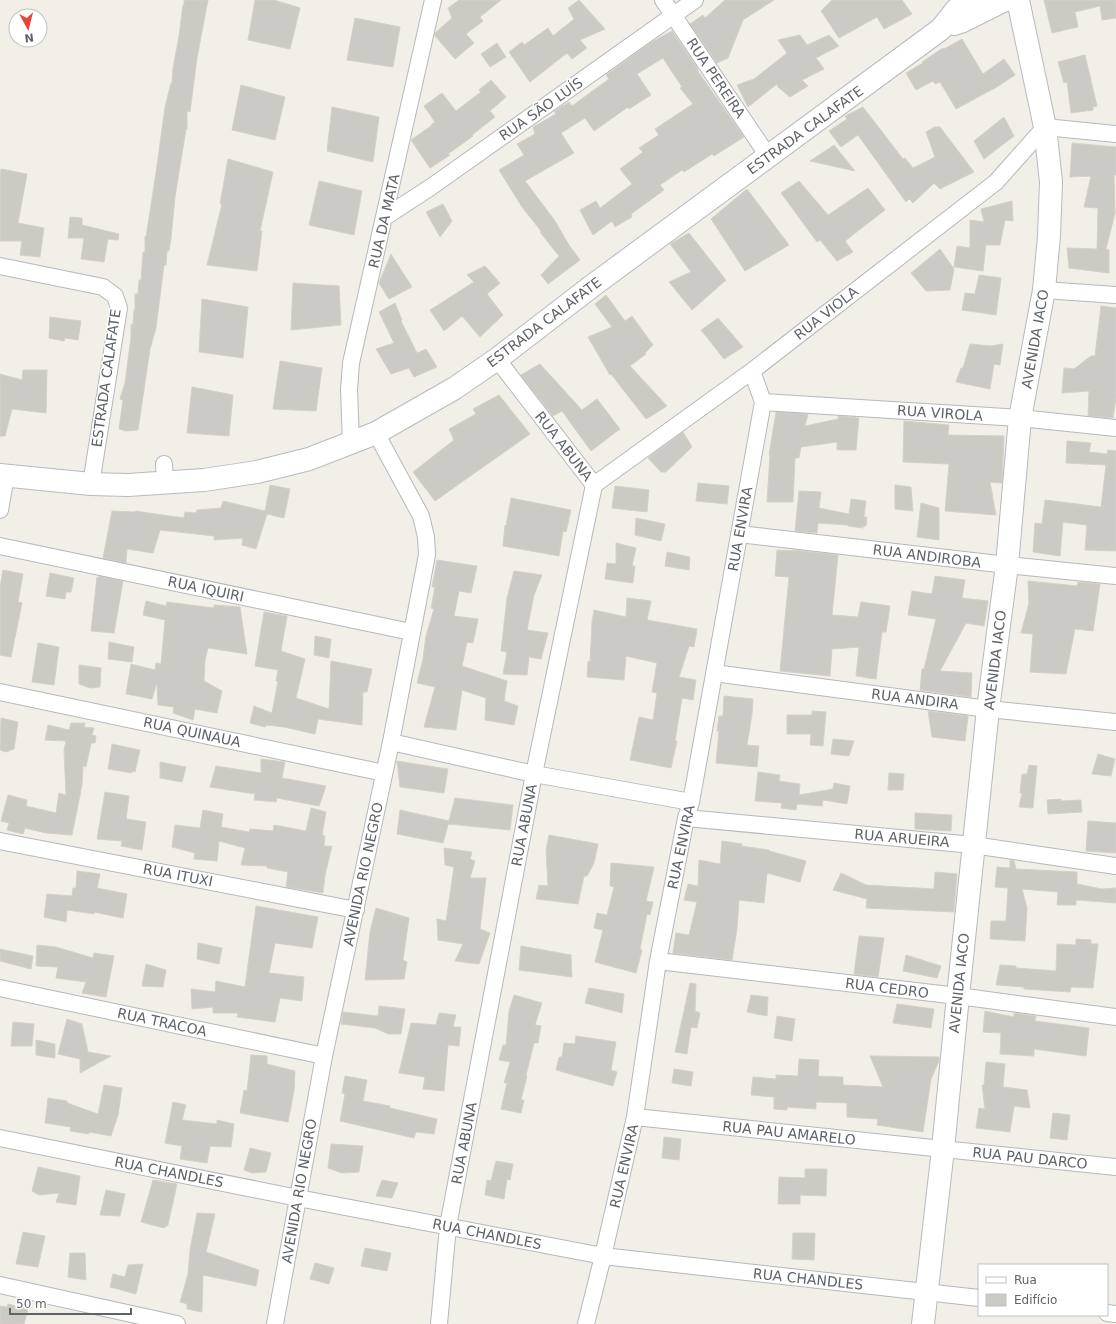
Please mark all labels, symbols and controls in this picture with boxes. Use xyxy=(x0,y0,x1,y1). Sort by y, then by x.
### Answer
north arrow xyxy=(8,8,48,48)
text: N xyxy=(24,30,35,44)
street label: RUA PEREIRA xyxy=(683,35,749,121)
street label: RUA SÃO LUÍS xyxy=(496,74,586,144)
street label: ESTRADA CALAFATE xyxy=(744,83,866,177)
street label: RUA DA MATA xyxy=(365,172,403,270)
street label: ESTRADA CALAFATE xyxy=(484,274,604,370)
street label: RUA VIOLA xyxy=(791,283,861,343)
street label: AVENIDA IACO xyxy=(1018,288,1052,390)
street label: ESTRADA CALAFATE xyxy=(88,308,124,448)
street label: RUA VIROLA xyxy=(896,402,984,424)
street label: RUA ABUNA xyxy=(532,408,596,484)
street label: RUA ENVIRA xyxy=(725,485,755,573)
street label: RUA ANDIROBA xyxy=(872,541,982,571)
street label: RUA IQUIRI xyxy=(166,573,246,605)
street label: AVENIDA IACO xyxy=(981,609,1009,711)
street label: RUA ANDIRA xyxy=(871,686,960,712)
street label: RUA QUINAUA xyxy=(142,714,243,750)
street label: RUA ABUNA xyxy=(508,782,540,868)
street label: AVENIDA RIO NEGRO xyxy=(340,801,386,947)
street label: RUA ENVIRA xyxy=(664,803,698,891)
street label: RUA ARUEIRA xyxy=(854,826,951,850)
street label: RUA ITUXI xyxy=(142,860,214,890)
street label: AVENIDA IACO xyxy=(946,932,972,1034)
street label: RUA CEDRO xyxy=(844,975,930,1001)
street label: RUA TRACOA xyxy=(116,1005,209,1039)
street label: RUA ABUNA xyxy=(448,1100,480,1186)
street label: AVENIDA RIO NEGRO xyxy=(278,1117,320,1265)
street label: RUA PAU AMARELO xyxy=(722,1118,856,1148)
street label: RUA ENVIRA xyxy=(607,1122,642,1210)
street label: RUA PAU DARCO xyxy=(972,1144,1088,1172)
street label: RUA CHANDLES xyxy=(113,1154,225,1190)
street label: RUA CHANDLES xyxy=(431,1216,543,1252)
legend xyxy=(978,1264,1108,1316)
street label: RUA CHANDLES xyxy=(752,1265,864,1293)
text: Rua xyxy=(1014,1273,1037,1287)
scale bar xyxy=(10,1290,131,1316)
text: Edifício xyxy=(1014,1293,1057,1307)
text: 50 m xyxy=(16,1297,47,1311)

